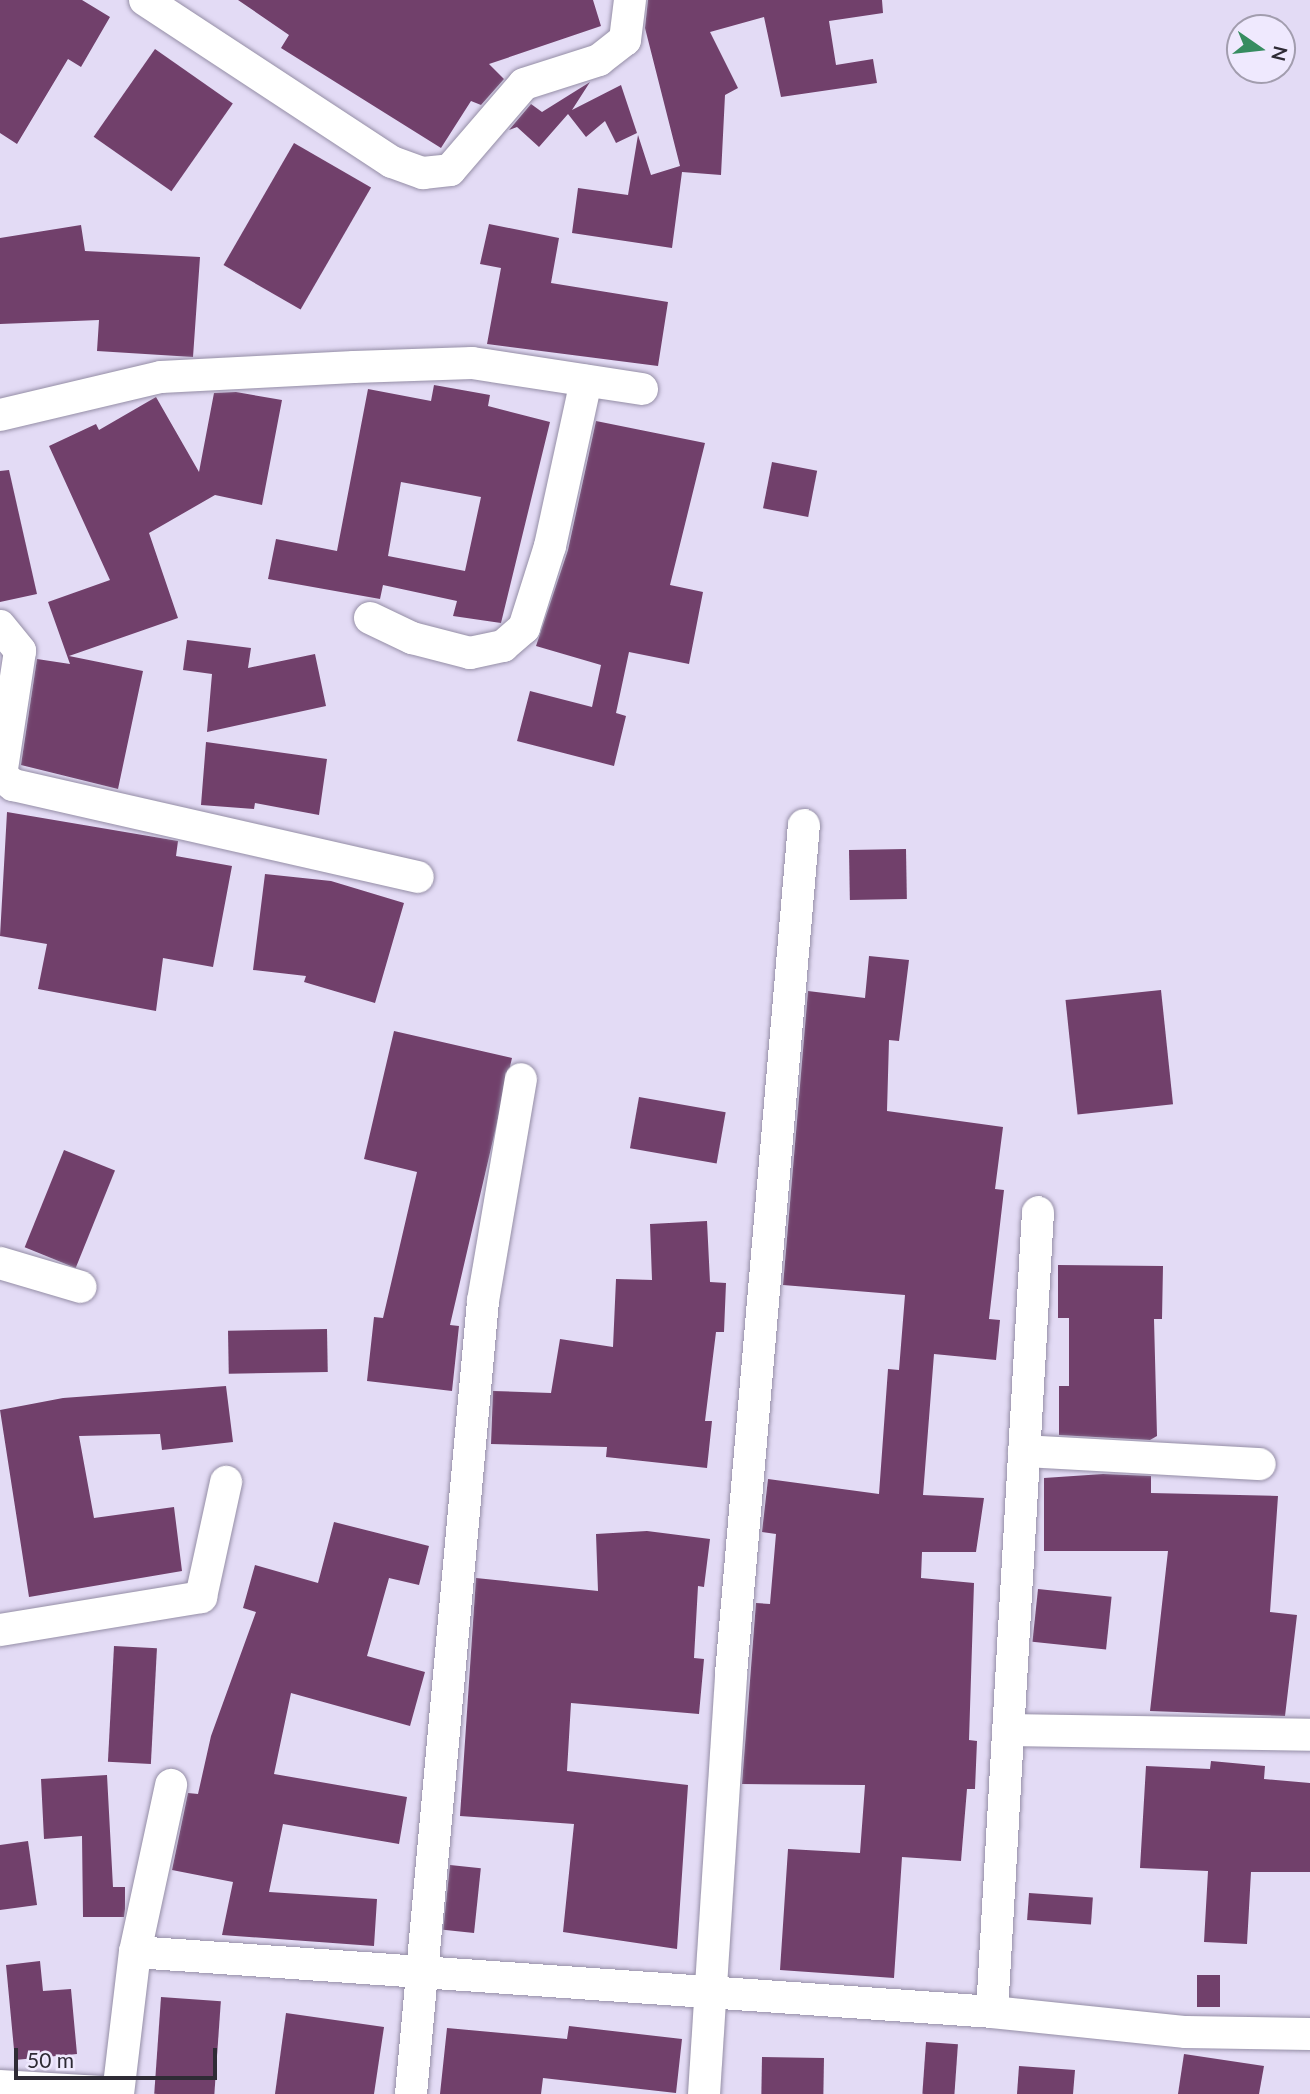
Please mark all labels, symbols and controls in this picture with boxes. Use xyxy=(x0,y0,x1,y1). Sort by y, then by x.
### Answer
north arrow xyxy=(1226,14,1296,84)
text: N xyxy=(1267,44,1293,64)
scale bar xyxy=(18,2035,220,2078)
text: 50 m xyxy=(27,2047,74,2072)

